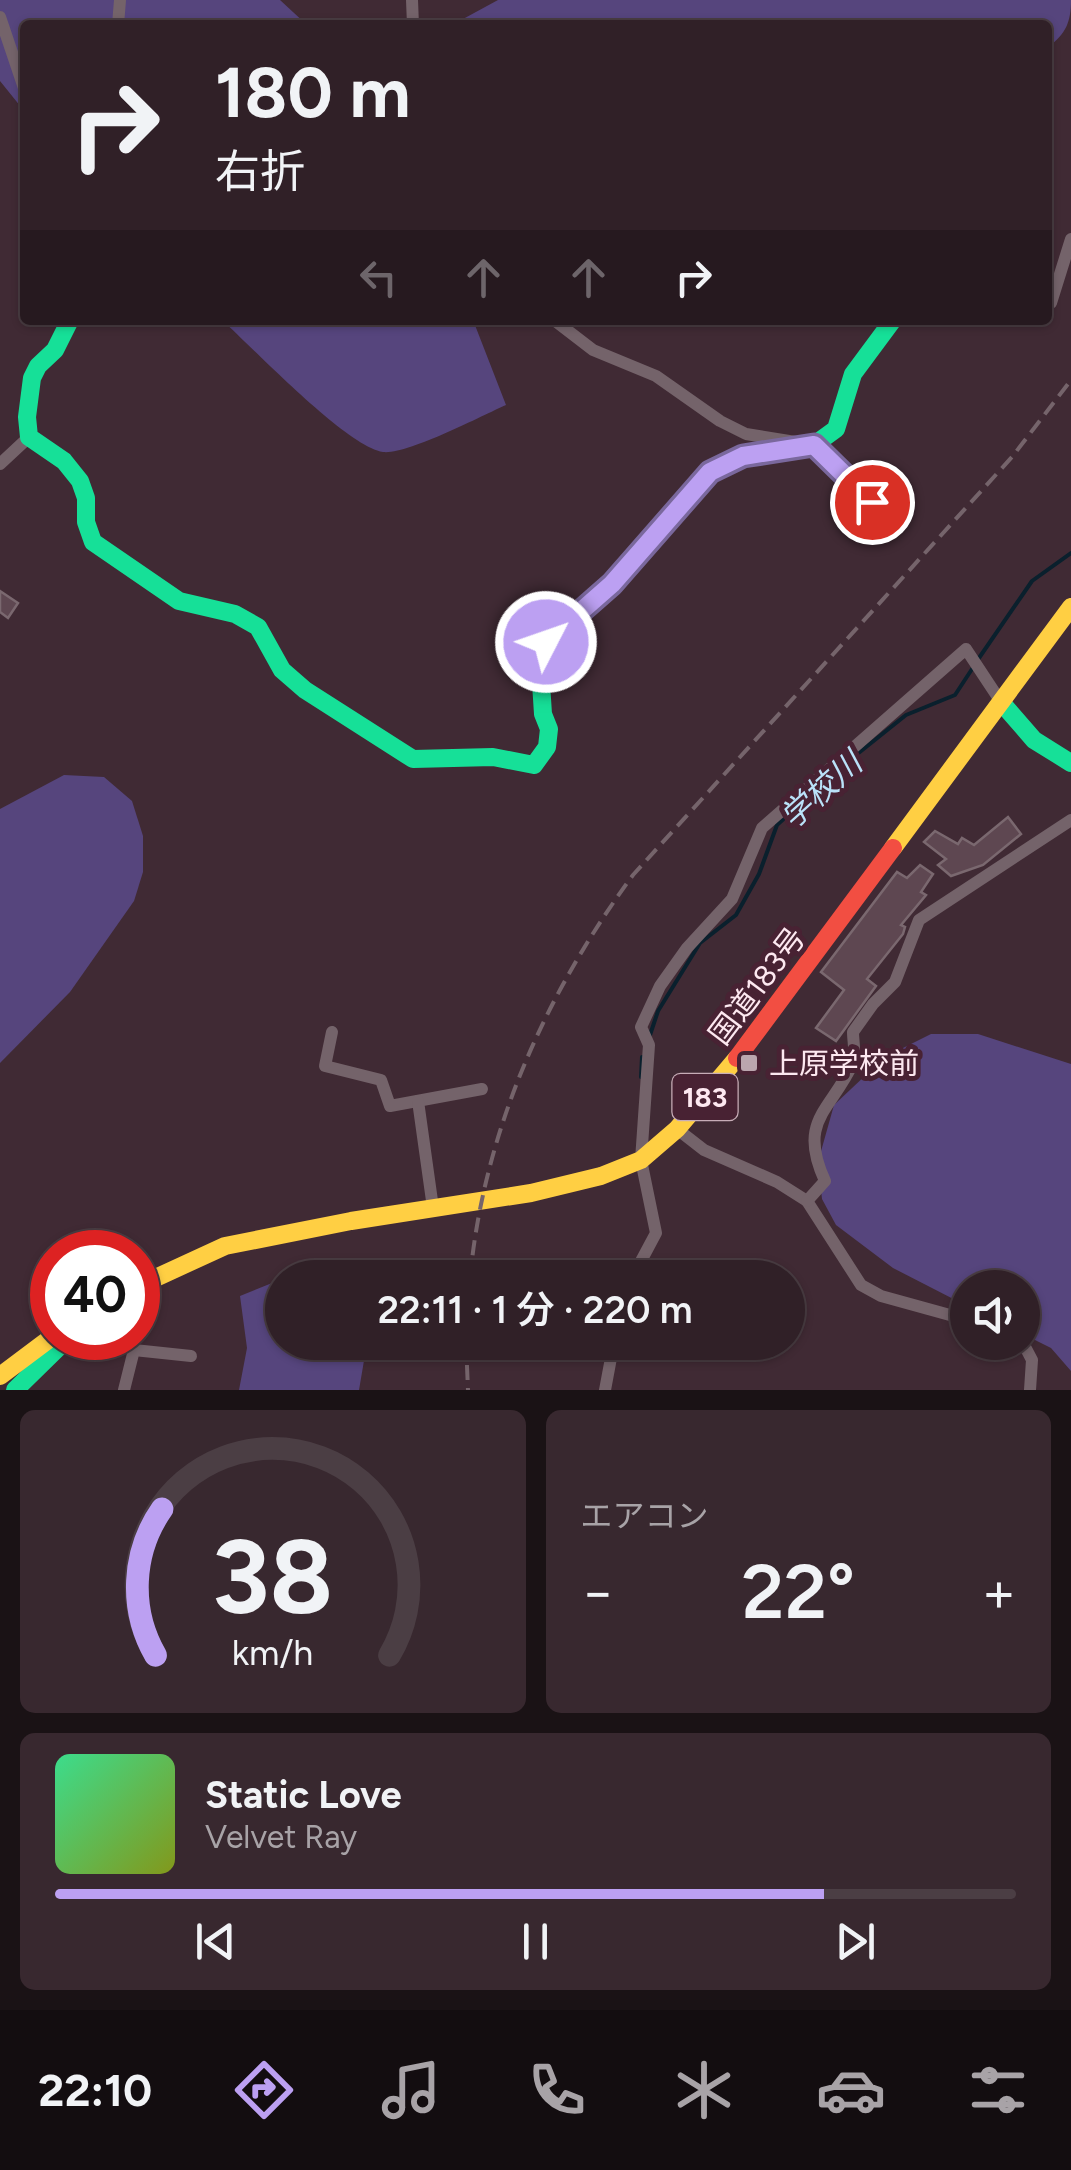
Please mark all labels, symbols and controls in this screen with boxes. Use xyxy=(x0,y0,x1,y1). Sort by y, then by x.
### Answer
text: 180 m xyxy=(215,50,410,135)
icon: right xyxy=(50,60,180,190)
text: 右折 xyxy=(215,144,305,198)
icon: left xyxy=(351,250,406,305)
icon: ahead xyxy=(456,250,511,305)
icon: ahead xyxy=(561,250,616,305)
icon: right xyxy=(666,250,721,305)
pin xyxy=(830,460,915,545)
icon: arrive xyxy=(845,475,900,530)
position arrow xyxy=(494,590,598,694)
water label: 学校川 xyxy=(773,742,872,836)
street label: 国道183号 xyxy=(701,920,813,1052)
place label: 上原学校前 xyxy=(769,1045,919,1082)
marker: 上原学校前 xyxy=(738,1052,760,1074)
road number: 183 xyxy=(672,1074,738,1120)
speed limit sign: 40 xyxy=(30,1230,160,1360)
map controls xyxy=(950,1270,1040,1360)
button: sound xyxy=(950,1270,1040,1360)
text: 22:11 · 1 分 · 220 m xyxy=(377,1287,693,1333)
text: エアコン xyxy=(581,1497,709,1535)
text: 38 xyxy=(212,1514,333,1639)
text: 22° xyxy=(741,1547,855,1637)
text: − xyxy=(581,1559,615,1625)
text: + xyxy=(982,1559,1016,1625)
text: km/h xyxy=(232,1631,314,1674)
text: Static Love xyxy=(205,1772,402,1818)
text: Velvet Ray xyxy=(205,1818,357,1856)
icon: previous xyxy=(188,1914,243,1969)
icon: pause xyxy=(508,1914,563,1969)
icon: next xyxy=(828,1914,883,1969)
icon: directions xyxy=(229,2055,299,2125)
icon: music xyxy=(376,2055,446,2125)
icon: phone xyxy=(522,2055,592,2125)
icon: climate xyxy=(669,2055,739,2125)
icon: car xyxy=(816,2055,886,2125)
icon: filters xyxy=(963,2055,1033,2125)
text: 22:10 xyxy=(38,2063,152,2117)

